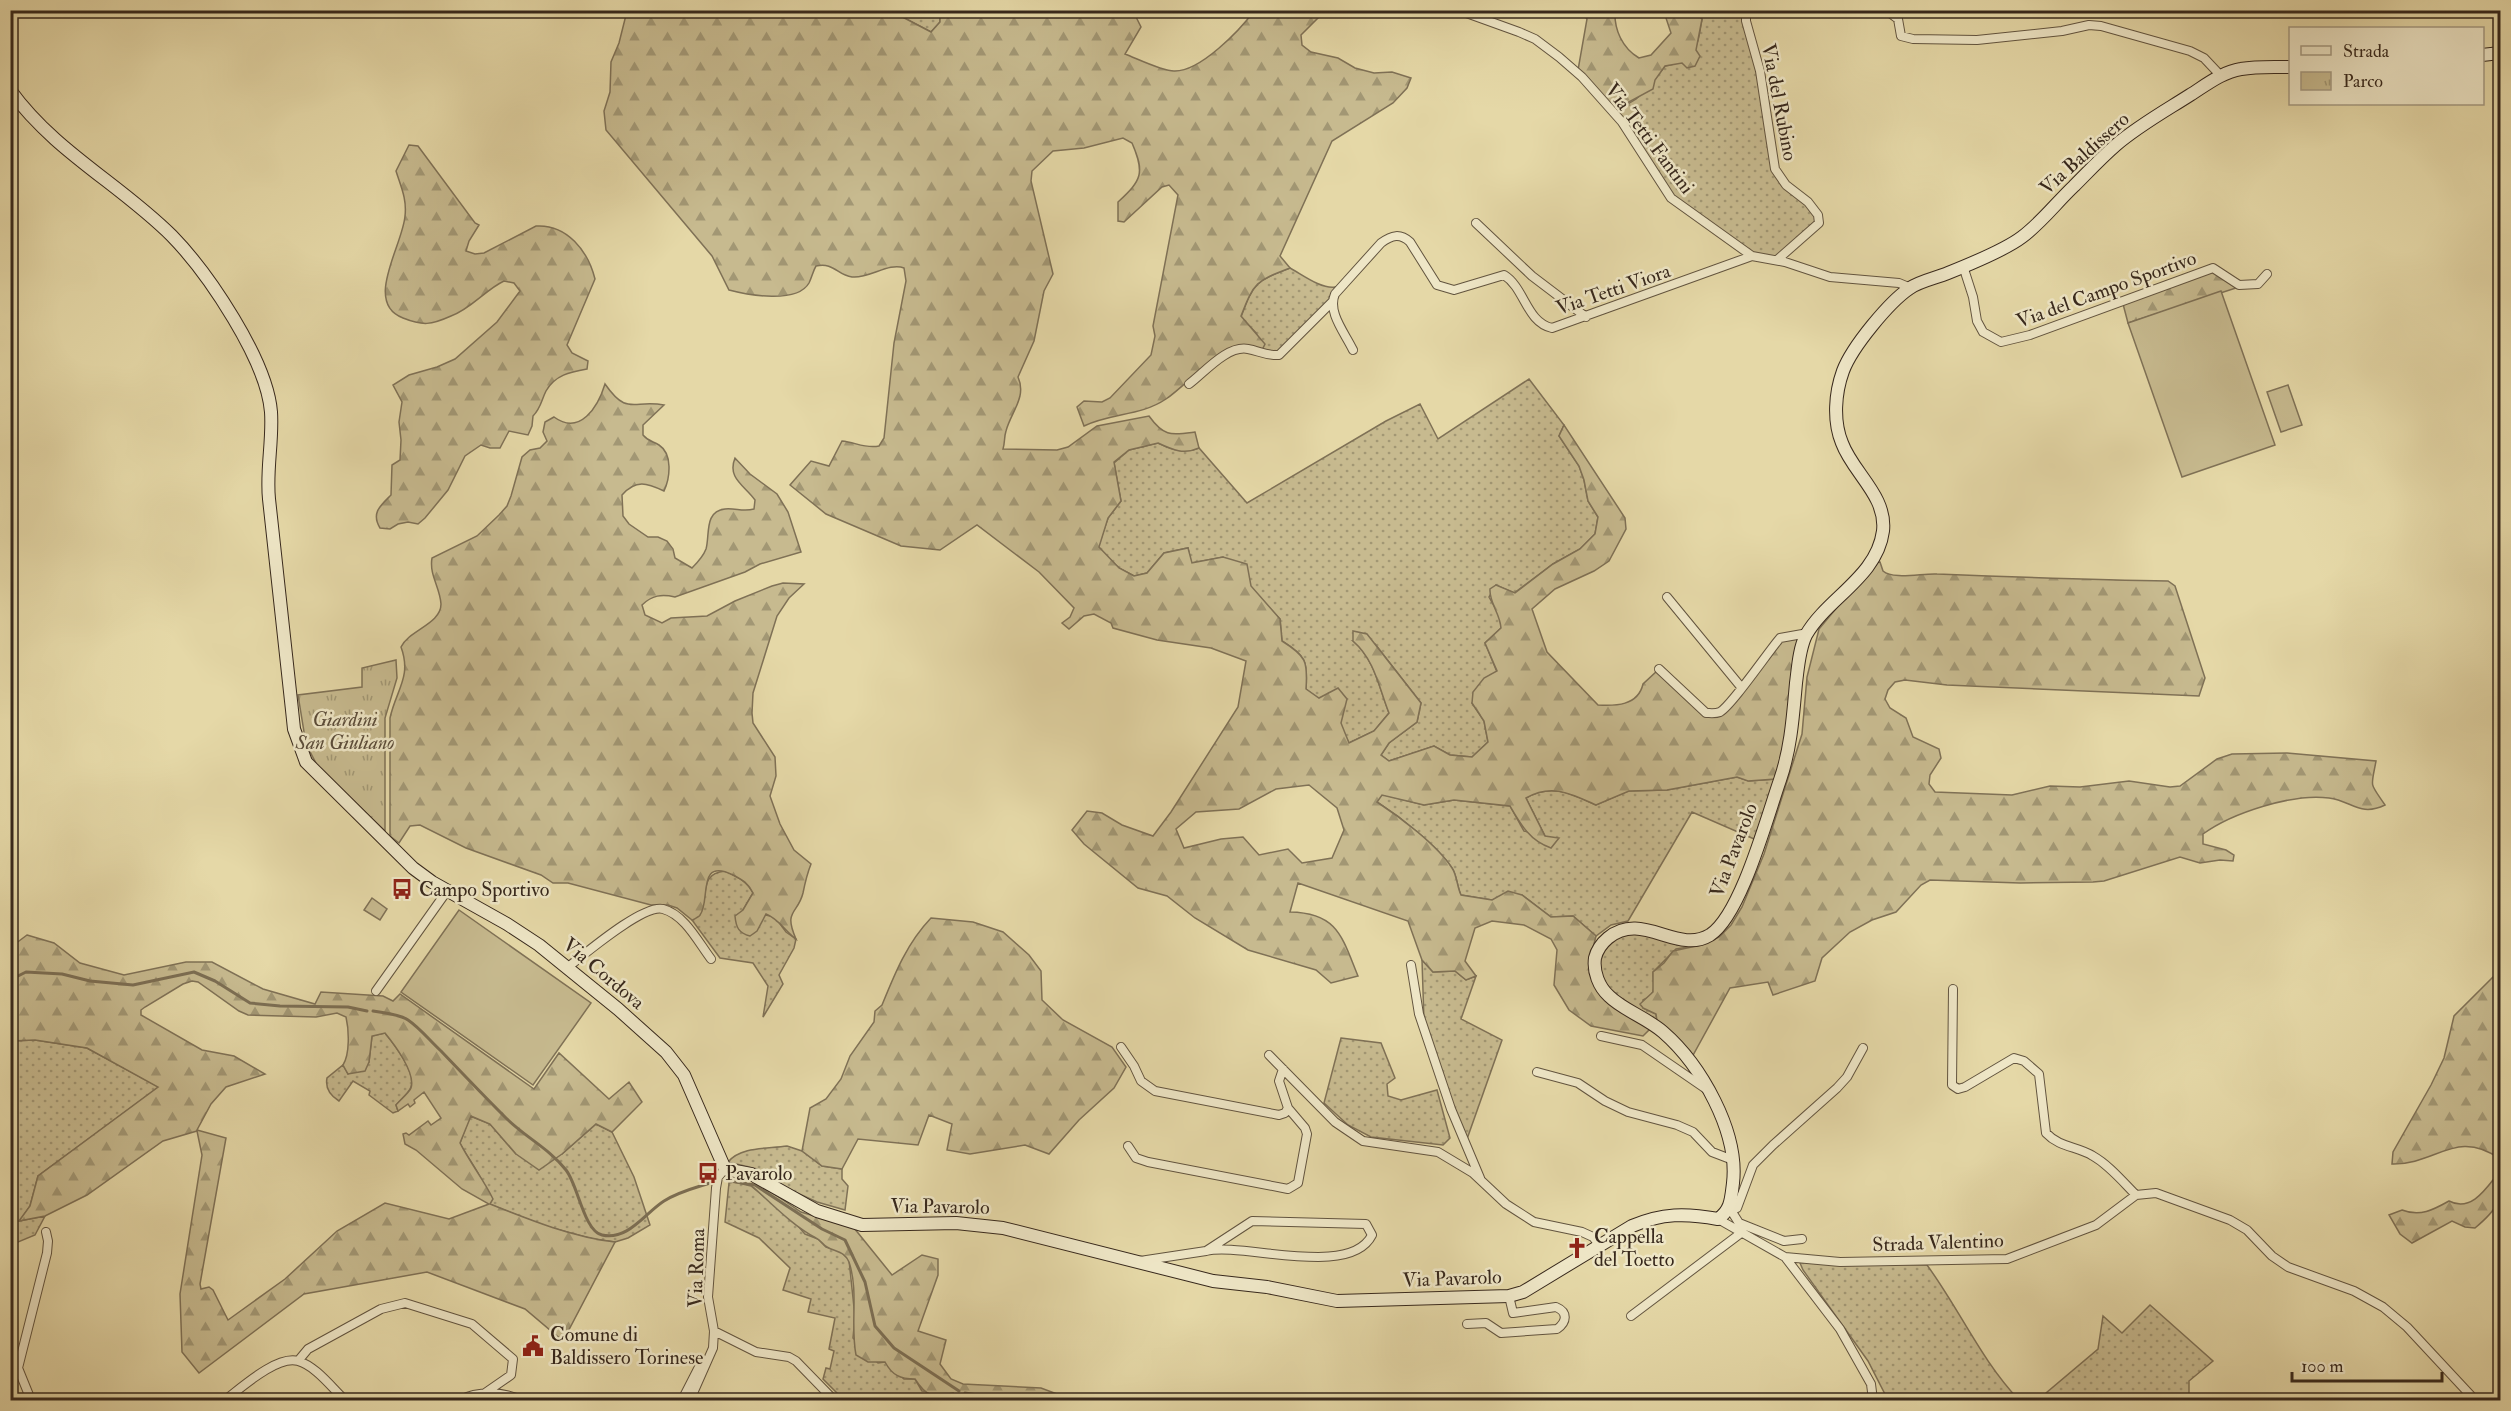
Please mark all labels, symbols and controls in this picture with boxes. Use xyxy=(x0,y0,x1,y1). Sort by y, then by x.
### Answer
legend xyxy=(2289,27,2484,105)
text: Strada xyxy=(2343,40,2390,63)
street label: Via del Rubino xyxy=(1756,41,1803,163)
text: Parco xyxy=(2343,70,2383,93)
street label: Via Tetti Fantini xyxy=(1600,78,1700,199)
street label: Via Baldissero xyxy=(2034,106,2134,200)
street label: Via del Campo Sportivo xyxy=(2013,245,2200,335)
street label: Via Tetti Viora xyxy=(1553,258,1675,321)
park label: Giardini San Giuliano xyxy=(294,707,395,755)
street label: Via Pavarolo xyxy=(1704,799,1763,901)
bus stop icon: Campo Sportivo xyxy=(390,877,414,901)
place label: Campo Sportivo xyxy=(419,877,549,903)
street label: Via Cordova xyxy=(558,932,650,1015)
bus stop icon: Pavarolo xyxy=(696,1161,720,1185)
place label: Pavarolo xyxy=(725,1161,792,1186)
street label: Via Pavarolo xyxy=(890,1193,990,1220)
place label: Cappella del Toetto xyxy=(1594,1224,1674,1272)
street label: Via Roma xyxy=(683,1227,710,1308)
street label: Strada Valentino xyxy=(1872,1228,2004,1257)
church icon: Cappella del Toetto xyxy=(1565,1236,1589,1260)
street label: Via Pavarolo xyxy=(1402,1264,1502,1293)
place label: Comune di Baldissero Torinese xyxy=(550,1322,703,1370)
public building icon: Comune di Baldissero Torinese xyxy=(521,1334,545,1358)
scale bar xyxy=(2292,1345,2442,1383)
text: 100 m xyxy=(2301,1355,2344,1378)

